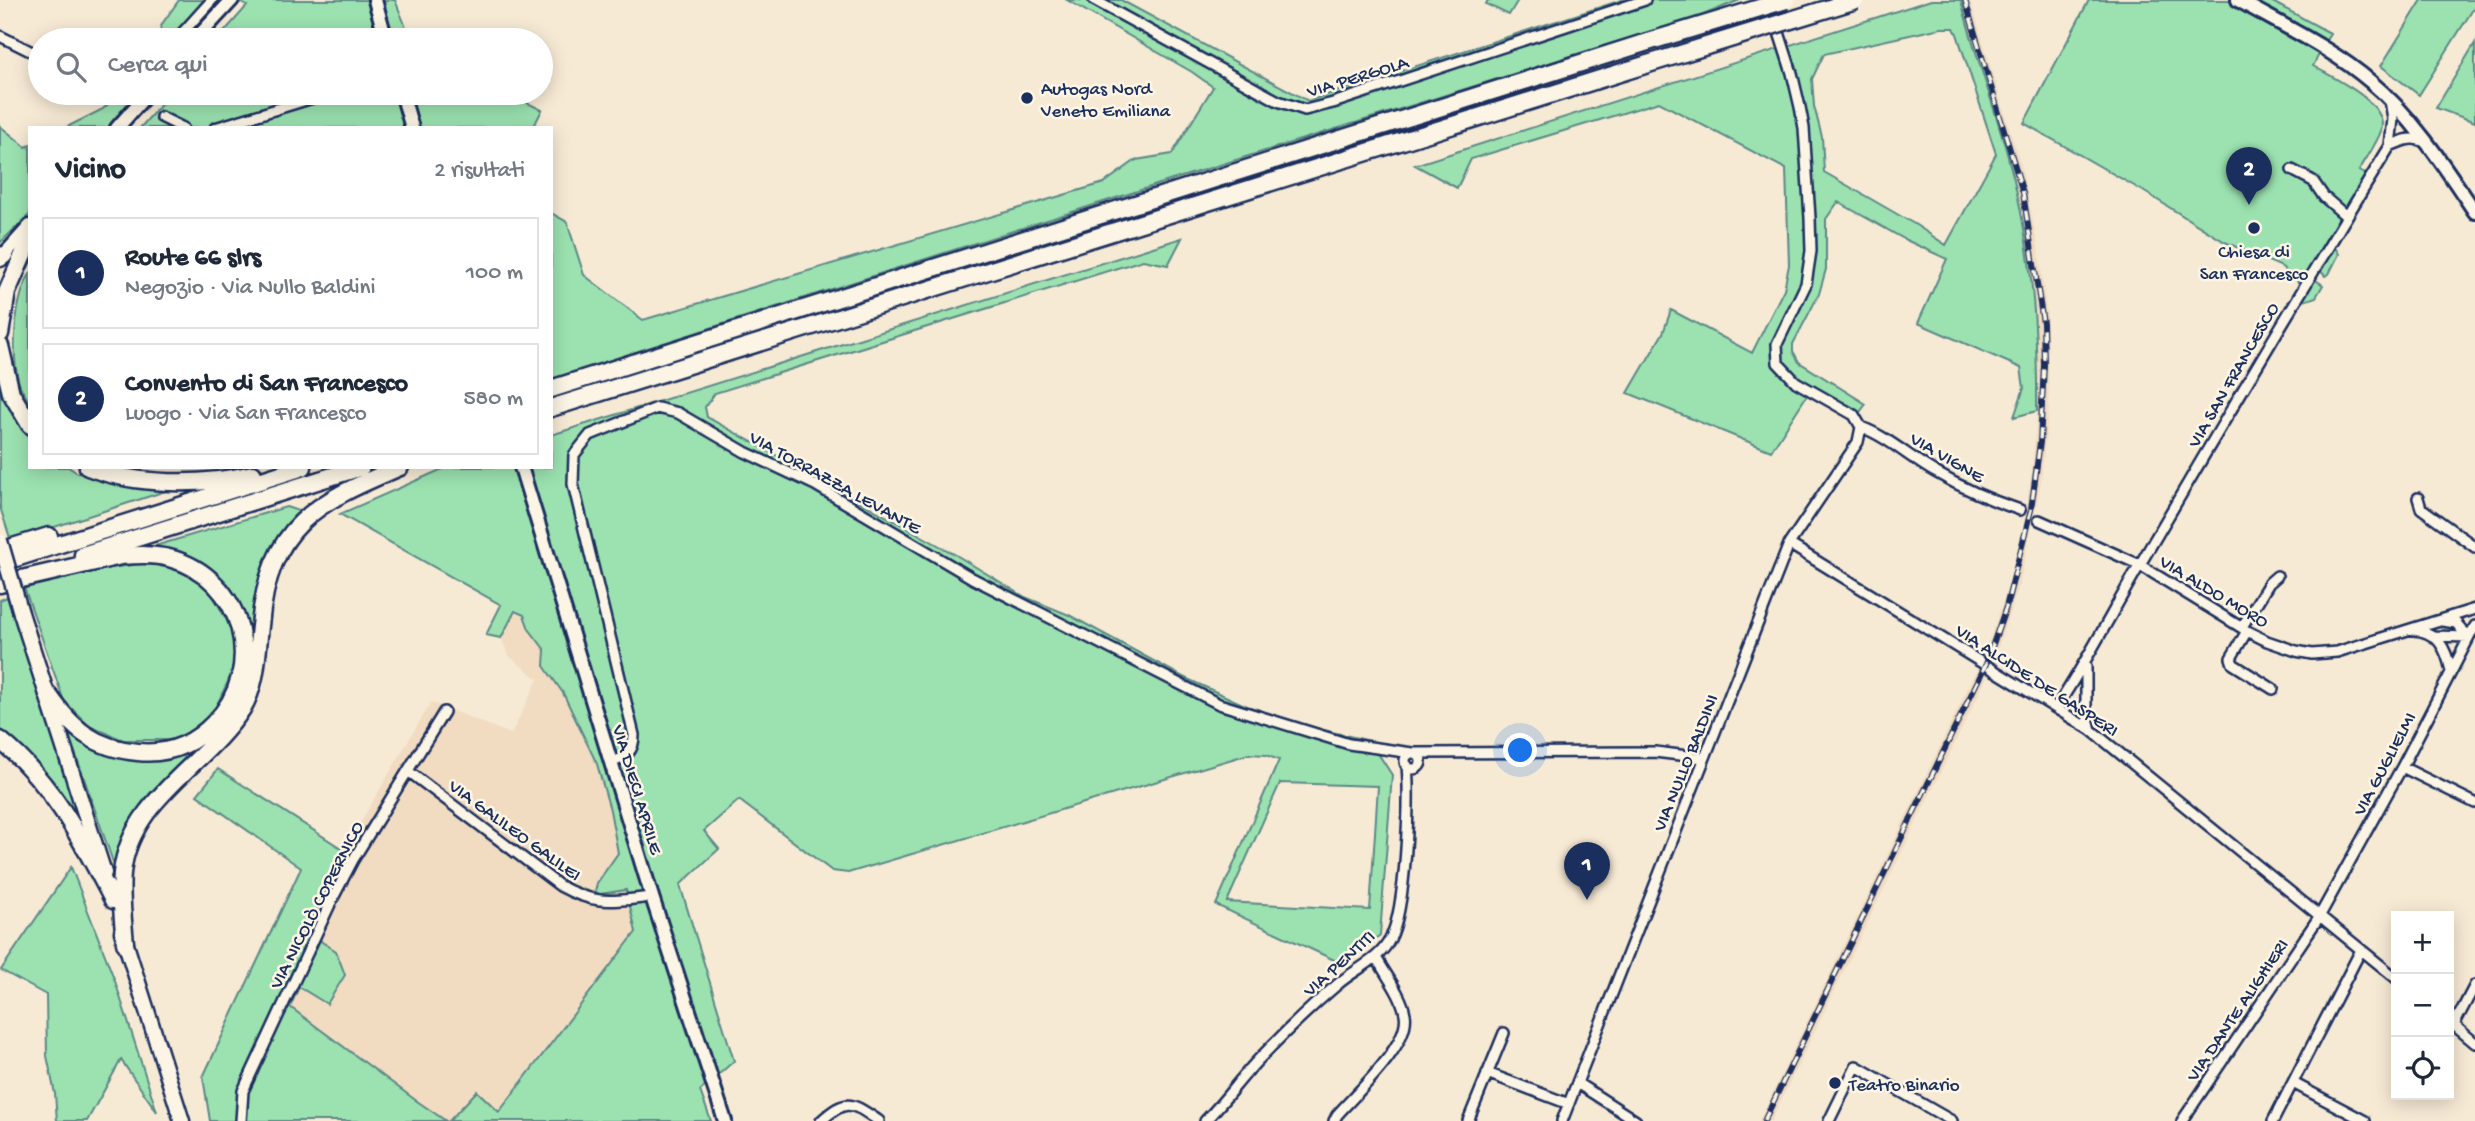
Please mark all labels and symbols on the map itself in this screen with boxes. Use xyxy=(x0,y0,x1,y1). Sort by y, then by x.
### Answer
street label: VIA PERGOLA xyxy=(1304,52,1413,105)
place label: Autogas Nord Veneto Emiliana xyxy=(1040,79,1172,124)
marker: Autogas Nord Veneto Emiliana xyxy=(1019,90,1035,106)
pin: 2 xyxy=(2226,147,2272,205)
marker: Chiesa di San Francesco xyxy=(2246,220,2262,236)
place label: Chiesa di San Francesco xyxy=(2200,242,2308,287)
street label: VIA SAN FRANCESCO xyxy=(2184,299,2286,453)
street label: VIA TORRAZZA LEVANTE xyxy=(743,427,925,541)
street label: VIA VIGNE xyxy=(1904,428,1989,490)
street label: VIA ALDO MORO xyxy=(2154,551,2272,635)
street label: VIA ALCIDE DE GASPERI xyxy=(1949,620,2122,743)
street label: VIA NULLO BALDINI xyxy=(1649,691,1725,836)
street label: VIA GUGLIELMI xyxy=(2349,709,2423,821)
street label: VIA DIECI APRILE xyxy=(605,722,667,859)
your location xyxy=(1503,733,1537,767)
street label: VIA GALILEO GALILEI xyxy=(442,775,585,888)
street label: VIA NICOLÒ COPERNICO xyxy=(265,817,371,994)
pin: 1 xyxy=(1564,842,1610,900)
street label: VIA PENTITI xyxy=(1299,926,1381,1004)
street label: VIA DANTE ALIGHIERI xyxy=(2182,935,2295,1087)
marker: Teatro Binario xyxy=(1827,1075,1843,1091)
place label: Teatro Binario xyxy=(1848,1075,1960,1098)

